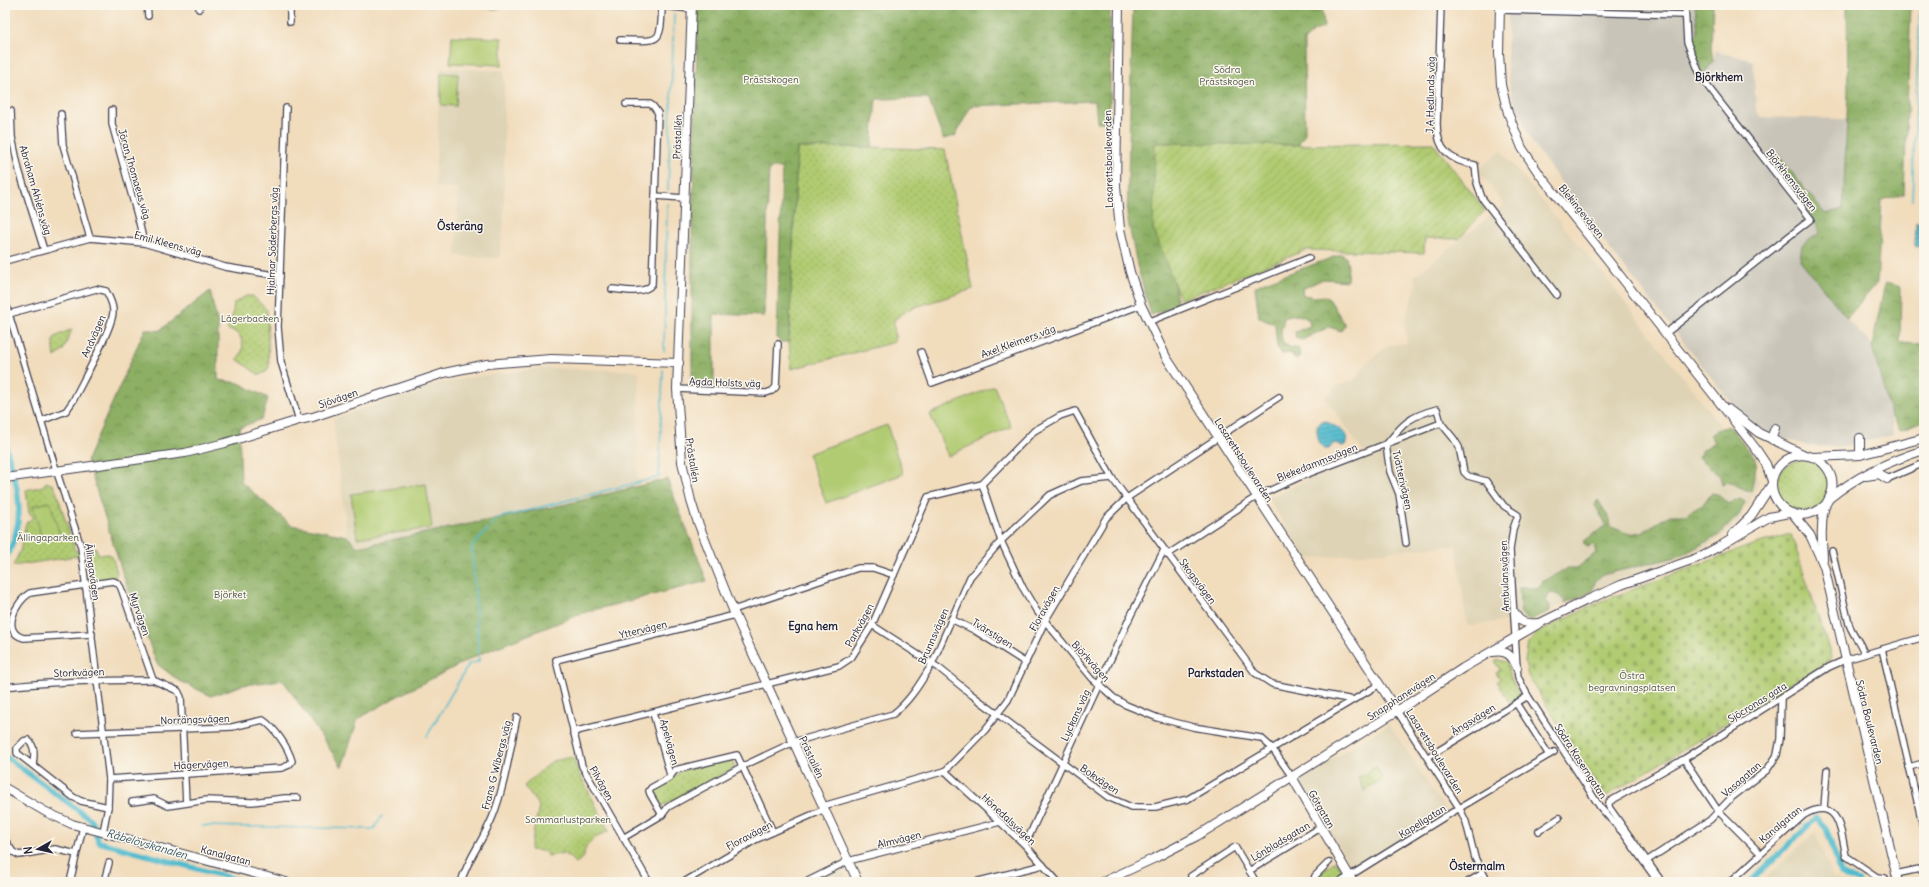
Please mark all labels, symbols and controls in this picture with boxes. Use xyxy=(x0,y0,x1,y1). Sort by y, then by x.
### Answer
street label: J A Hedlunds väg xyxy=(1423,56,1438,134)
park label: Södra Prästskogen xyxy=(1199,63,1255,88)
district label: Björkhem xyxy=(1695,70,1743,84)
park label: Prästskogen xyxy=(743,73,799,86)
street label: Lasarettsboulevarden xyxy=(1101,110,1116,208)
street label: Prästallén xyxy=(670,114,685,160)
street label: Jöran Thomaeus väg xyxy=(115,127,154,221)
street label: Abraham Ahléns väg xyxy=(16,144,55,237)
street label: Björkhemsvägen xyxy=(1763,147,1820,214)
street label: Blekingevägen xyxy=(1556,182,1607,241)
street label: Hjalmar Söderbergs väg xyxy=(264,187,281,295)
district label: Österäng xyxy=(437,218,483,234)
street label: Emil Kleens väg xyxy=(133,228,203,259)
park label: Lägerbacken xyxy=(221,312,279,325)
street label: Andvägen xyxy=(78,313,109,360)
street label: Axel Kleimers väg xyxy=(979,322,1057,361)
street label: Agda Holsts väg xyxy=(689,375,761,390)
street label: Sjövägen xyxy=(317,386,360,411)
street label: Lasarettsboulevarden xyxy=(1211,416,1276,505)
street label: Prästallén xyxy=(683,437,702,484)
street label: Blekedammsvägen xyxy=(1275,440,1359,485)
street label: Tvätterivägen xyxy=(1389,449,1416,511)
park label: Ällingaparken xyxy=(17,531,79,544)
street label: Ambulansvägen xyxy=(1497,540,1512,612)
street label: Ällingavägen xyxy=(82,543,103,602)
street label: Skogsvägen xyxy=(1176,556,1219,607)
street label: Floravägen xyxy=(1027,583,1062,633)
park label: Björket xyxy=(214,588,247,601)
street label: Myrvägen xyxy=(126,591,153,638)
street label: Parkvägen xyxy=(842,601,877,649)
street label: Brunnsvägen xyxy=(915,606,952,666)
street label: Tvärstigen xyxy=(970,616,1016,651)
street label: Yttervägen xyxy=(618,617,669,642)
district label: Egna hem xyxy=(788,619,838,634)
street label: Björkvägen xyxy=(1069,638,1113,685)
street label: Storkvägen xyxy=(53,665,105,680)
district label: Parkstaden xyxy=(1188,666,1245,680)
park label: Östra begravningsplatsen xyxy=(1588,669,1676,694)
street label: Snapphanevägen xyxy=(1365,670,1438,723)
street label: Sjöcronas gata xyxy=(1725,679,1789,726)
street label: Södra Boulevarden xyxy=(1853,679,1886,766)
street label: Lyckans väg xyxy=(1058,687,1093,743)
street label: Ängsvägen xyxy=(1449,701,1498,738)
street label: Lasarettsboulevarden xyxy=(1403,706,1466,796)
street label: Norrängsvägen xyxy=(160,712,230,727)
street label: Apelvägen xyxy=(657,718,682,767)
street label: Frans G Wibergs väg xyxy=(479,719,514,811)
street label: Södra Kaserngatan xyxy=(1551,721,1610,801)
street label: Prästallén xyxy=(796,734,827,781)
street label: Hägervägen xyxy=(173,757,229,772)
street label: Vasagatan xyxy=(1719,759,1764,800)
street label: Bokvägen xyxy=(1078,762,1122,797)
street label: Pilvägen xyxy=(587,764,617,803)
street label: Götgatan xyxy=(1305,788,1338,831)
street label: Hönedalsvägen xyxy=(979,791,1039,848)
street label: Kapellgatan xyxy=(1396,802,1449,841)
street label: Kanalgatan xyxy=(1756,803,1804,846)
park label: Sommarlustparken xyxy=(525,813,611,826)
street label: Floravägen xyxy=(724,818,775,853)
street label: Lönbladsgatan xyxy=(1248,819,1312,864)
water label: Råbelövskanalen xyxy=(105,826,190,862)
street label: Almvägen xyxy=(876,828,923,851)
north arrow xyxy=(18,829,58,869)
street label: Kanalgatan xyxy=(199,843,253,869)
text: N xyxy=(21,846,36,855)
district label: Östermalm xyxy=(1449,858,1505,873)

